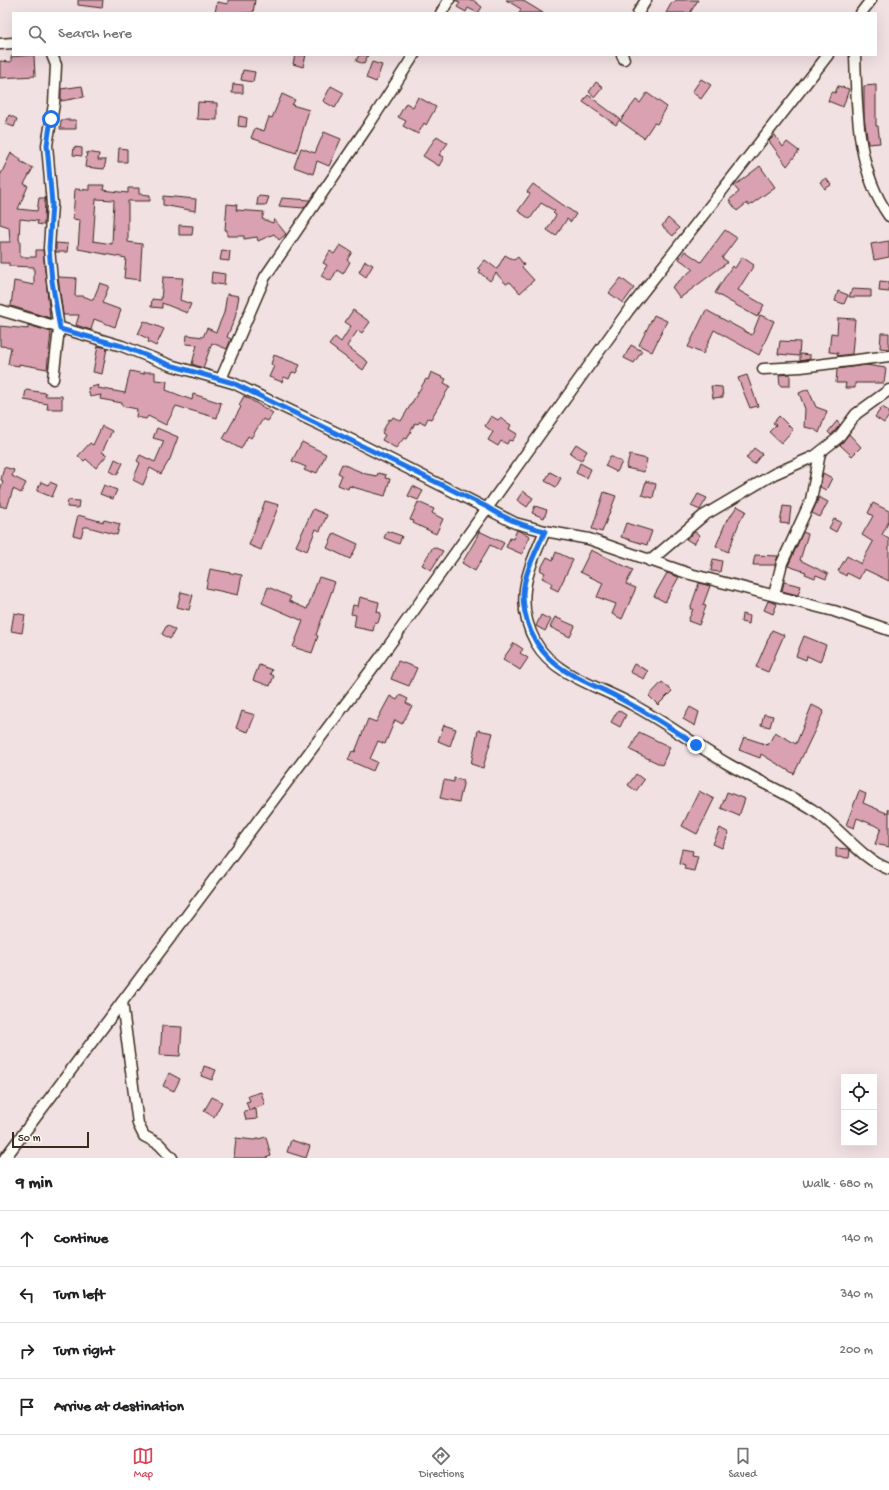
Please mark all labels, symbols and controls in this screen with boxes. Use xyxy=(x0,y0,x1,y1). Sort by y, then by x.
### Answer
search box xyxy=(12,12,877,56)
icon: search xyxy=(26,23,48,45)
text: Search here xyxy=(58,25,132,43)
route start xyxy=(42,110,60,128)
route end xyxy=(687,736,705,754)
map controls xyxy=(841,1074,877,1146)
button: locate xyxy=(841,1074,877,1110)
button: layers xyxy=(841,1110,877,1146)
scale bar xyxy=(12,1130,89,1149)
text: 50 m xyxy=(18,1133,40,1145)
text: 9 min xyxy=(16,1174,52,1194)
text: Walk · 680 m xyxy=(802,1177,873,1192)
icon: ahead xyxy=(16,1228,38,1250)
text: Continue xyxy=(54,1230,108,1248)
text: 140 m xyxy=(842,1231,873,1246)
icon: left xyxy=(16,1284,38,1306)
text: Turn left xyxy=(54,1286,105,1304)
text: 340 m xyxy=(840,1287,873,1302)
icon: right xyxy=(16,1340,38,1362)
text: Turn right xyxy=(54,1342,114,1360)
text: 200 m xyxy=(840,1343,873,1358)
icon: arrive xyxy=(16,1396,38,1418)
text: Arrive at destination xyxy=(54,1398,184,1416)
tab: Map xyxy=(132,1445,154,1481)
tab: Directions xyxy=(419,1445,464,1481)
tab: Saved xyxy=(728,1445,757,1481)

